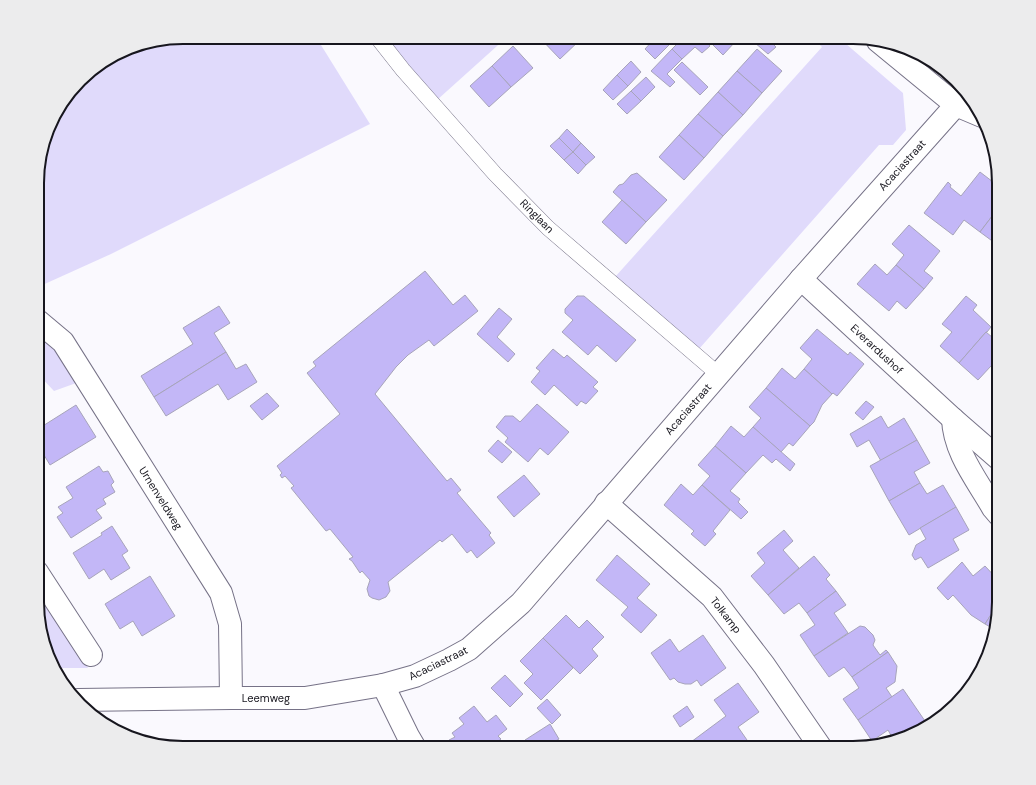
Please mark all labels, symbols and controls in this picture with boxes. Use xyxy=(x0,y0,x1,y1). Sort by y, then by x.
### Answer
street label: Acaciastraat xyxy=(875,137,929,193)
street label: Ringlaan xyxy=(517,196,557,236)
street label: Everardushof xyxy=(848,321,907,377)
street label: Acaciastraat xyxy=(662,380,714,438)
street label: Urnenveldweg xyxy=(136,464,186,532)
street label: Tolkamp xyxy=(707,594,745,636)
street label: Acaciastraat xyxy=(406,643,470,683)
street label: Leemweg xyxy=(242,691,290,705)

